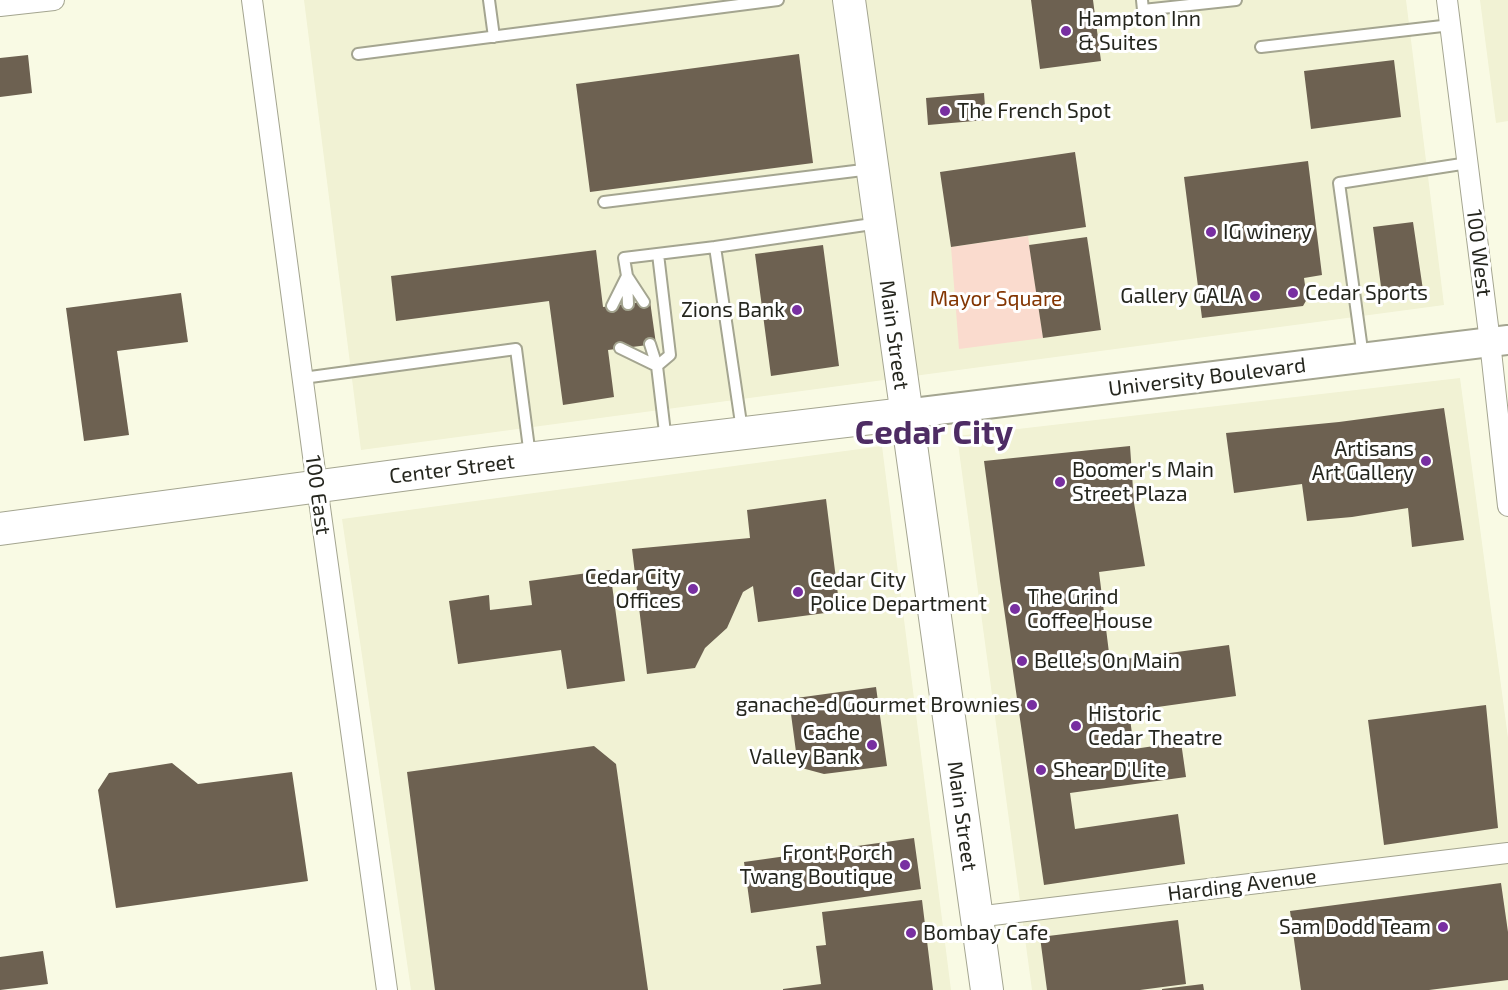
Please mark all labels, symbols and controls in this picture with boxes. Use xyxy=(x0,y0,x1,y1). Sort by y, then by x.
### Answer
place label: Hampton Inn & Suites xyxy=(1078,6,1201,56)
marker: Hampton Inn & Suites xyxy=(1059,24,1073,38)
place label: The French Spot xyxy=(957,98,1111,124)
marker: The French Spot xyxy=(938,104,952,118)
street label: 100 West xyxy=(1461,208,1497,298)
place label: IG winery xyxy=(1223,219,1312,245)
marker: IG winery xyxy=(1204,225,1218,239)
street label: Main Street xyxy=(874,279,914,391)
place label: Cedar Sports xyxy=(1305,280,1428,306)
place label: Gallery GALA xyxy=(1120,283,1243,309)
park label: Mayor Square xyxy=(930,286,1062,312)
marker: Cedar Sports xyxy=(1286,286,1300,300)
marker: Gallery GALA xyxy=(1248,289,1262,303)
place label: Zions Bank xyxy=(681,297,785,323)
marker: Zions Bank xyxy=(790,303,804,317)
street label: University Boulevard xyxy=(1107,352,1307,402)
district label: Cedar City xyxy=(855,413,1013,453)
place label: Artisans Art Gallery xyxy=(1312,436,1414,486)
street label: Center Street xyxy=(388,449,516,489)
street label: 100 East xyxy=(300,453,336,537)
marker: Artisans Art Gallery xyxy=(1419,454,1433,468)
place label: Boomer's Main Street Plaza xyxy=(1072,457,1214,507)
marker: Boomer's Main Street Plaza xyxy=(1053,475,1067,489)
place label: Cedar City Offices xyxy=(585,564,681,614)
place label: Cedar City Police Department xyxy=(810,567,987,617)
marker: Cedar City Offices xyxy=(686,582,700,596)
place label: The Grind Coffee House xyxy=(1027,584,1153,634)
marker: Cedar City Police Department xyxy=(791,585,805,599)
marker: The Grind Coffee House xyxy=(1008,602,1022,616)
place label: Belle's On Main xyxy=(1034,648,1180,674)
marker: Belle's On Main xyxy=(1015,654,1029,668)
place label: ganache-d Gourmet Brownies xyxy=(736,692,1020,718)
marker: ganache-d Gourmet Brownies xyxy=(1025,698,1039,712)
place label: Historic Cedar Theatre xyxy=(1088,701,1223,751)
marker: Historic Cedar Theatre xyxy=(1069,719,1083,733)
place label: Cache Valley Bank xyxy=(749,720,860,770)
marker: Cache Valley Bank xyxy=(865,738,879,752)
place label: Shear D'Lite xyxy=(1053,757,1167,783)
street label: Main Street xyxy=(942,760,982,872)
marker: Shear D'Lite xyxy=(1034,763,1048,777)
place label: Front Porch Twang Boutique xyxy=(740,840,893,890)
marker: Front Porch Twang Boutique xyxy=(898,858,912,872)
street label: Harding Avenue xyxy=(1166,863,1318,907)
place label: Sam Dodd Team xyxy=(1279,914,1431,940)
place label: Bombay Cafe xyxy=(923,920,1048,946)
marker: Sam Dodd Team xyxy=(1436,920,1450,934)
marker: Bombay Cafe xyxy=(904,926,918,940)

